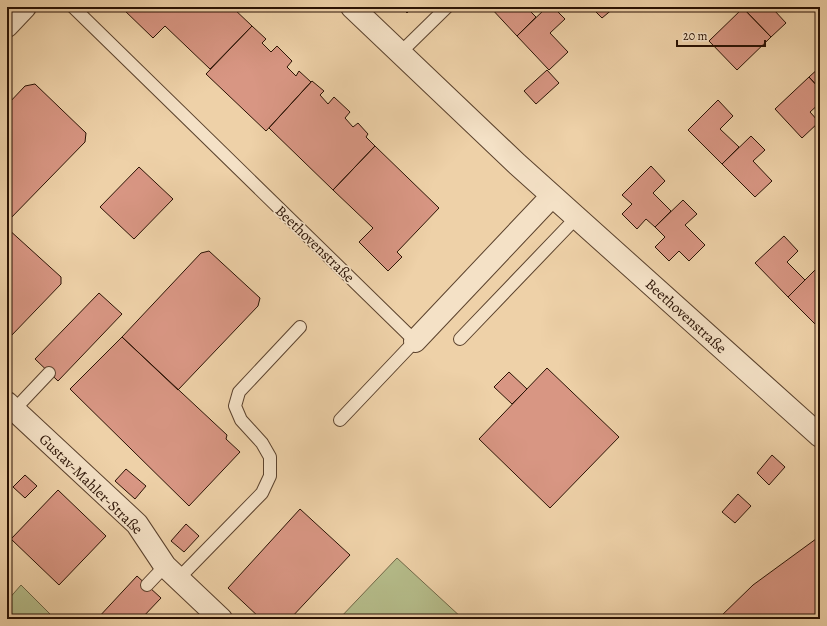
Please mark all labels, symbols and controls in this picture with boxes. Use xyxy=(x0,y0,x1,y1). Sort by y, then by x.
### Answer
scale bar xyxy=(677,22,765,48)
text: 20 m xyxy=(683,28,707,44)
street label: Beethovenstraße xyxy=(271,201,359,287)
street label: Beethovenstraße xyxy=(641,274,731,358)
street label: Gustav-Mahler-Straße xyxy=(35,429,147,539)

